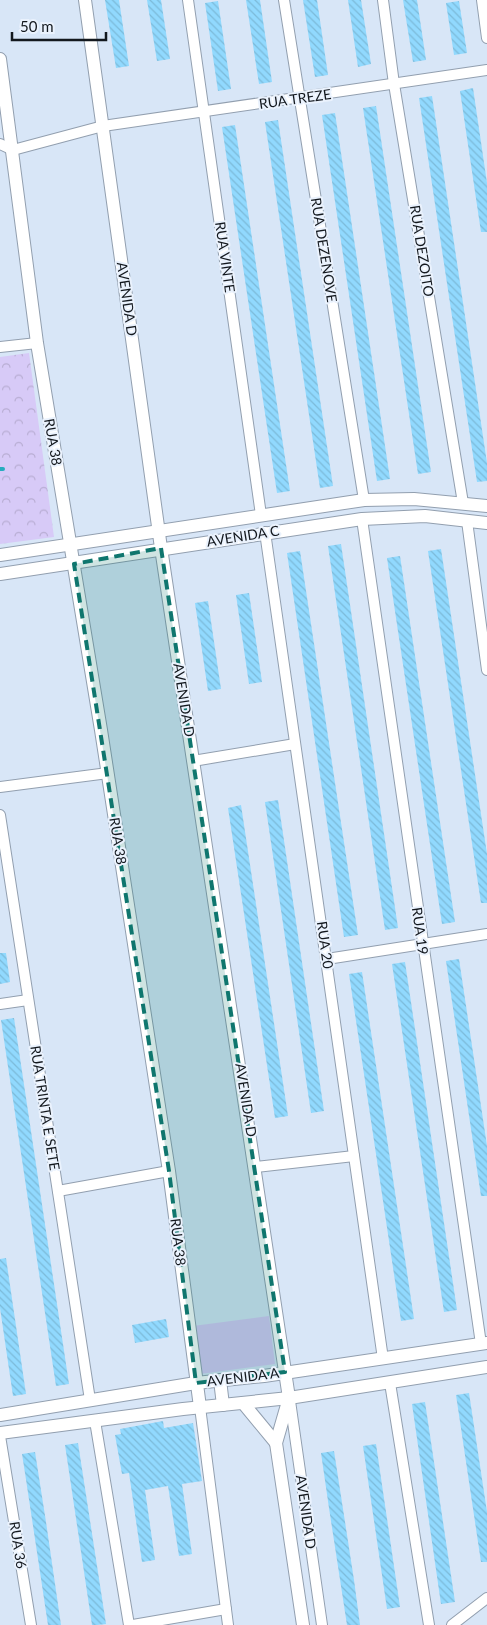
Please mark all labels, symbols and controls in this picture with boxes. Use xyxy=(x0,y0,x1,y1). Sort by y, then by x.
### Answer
scale bar xyxy=(12,10,106,42)
text: 50 m xyxy=(20,17,54,35)
street label: RUA TREZE xyxy=(258,85,332,112)
street label: RUA DEZENOVE xyxy=(308,196,341,304)
street label: RUA DEZOITO xyxy=(407,204,438,298)
street label: RUA VINTE xyxy=(212,220,239,293)
street label: AVENIDA D xyxy=(114,261,141,337)
street label: RUA 38 xyxy=(41,417,66,467)
street label: AVENIDA C xyxy=(205,521,281,550)
street label: AVENIDA D xyxy=(170,662,199,738)
street label: RUA 38 xyxy=(106,816,131,866)
street label: RUA 19 xyxy=(409,906,432,956)
street label: RUA 20 xyxy=(314,920,337,970)
street label: RUA TRINTA E SETE xyxy=(27,1044,64,1172)
street label: AVENIDA D xyxy=(232,1062,261,1138)
street label: RUA 38 xyxy=(167,1217,190,1267)
street label: AVENIDA A xyxy=(206,1364,281,1389)
street label: AVENIDA D xyxy=(293,1474,320,1550)
street label: RUA 36 xyxy=(6,1520,31,1570)

